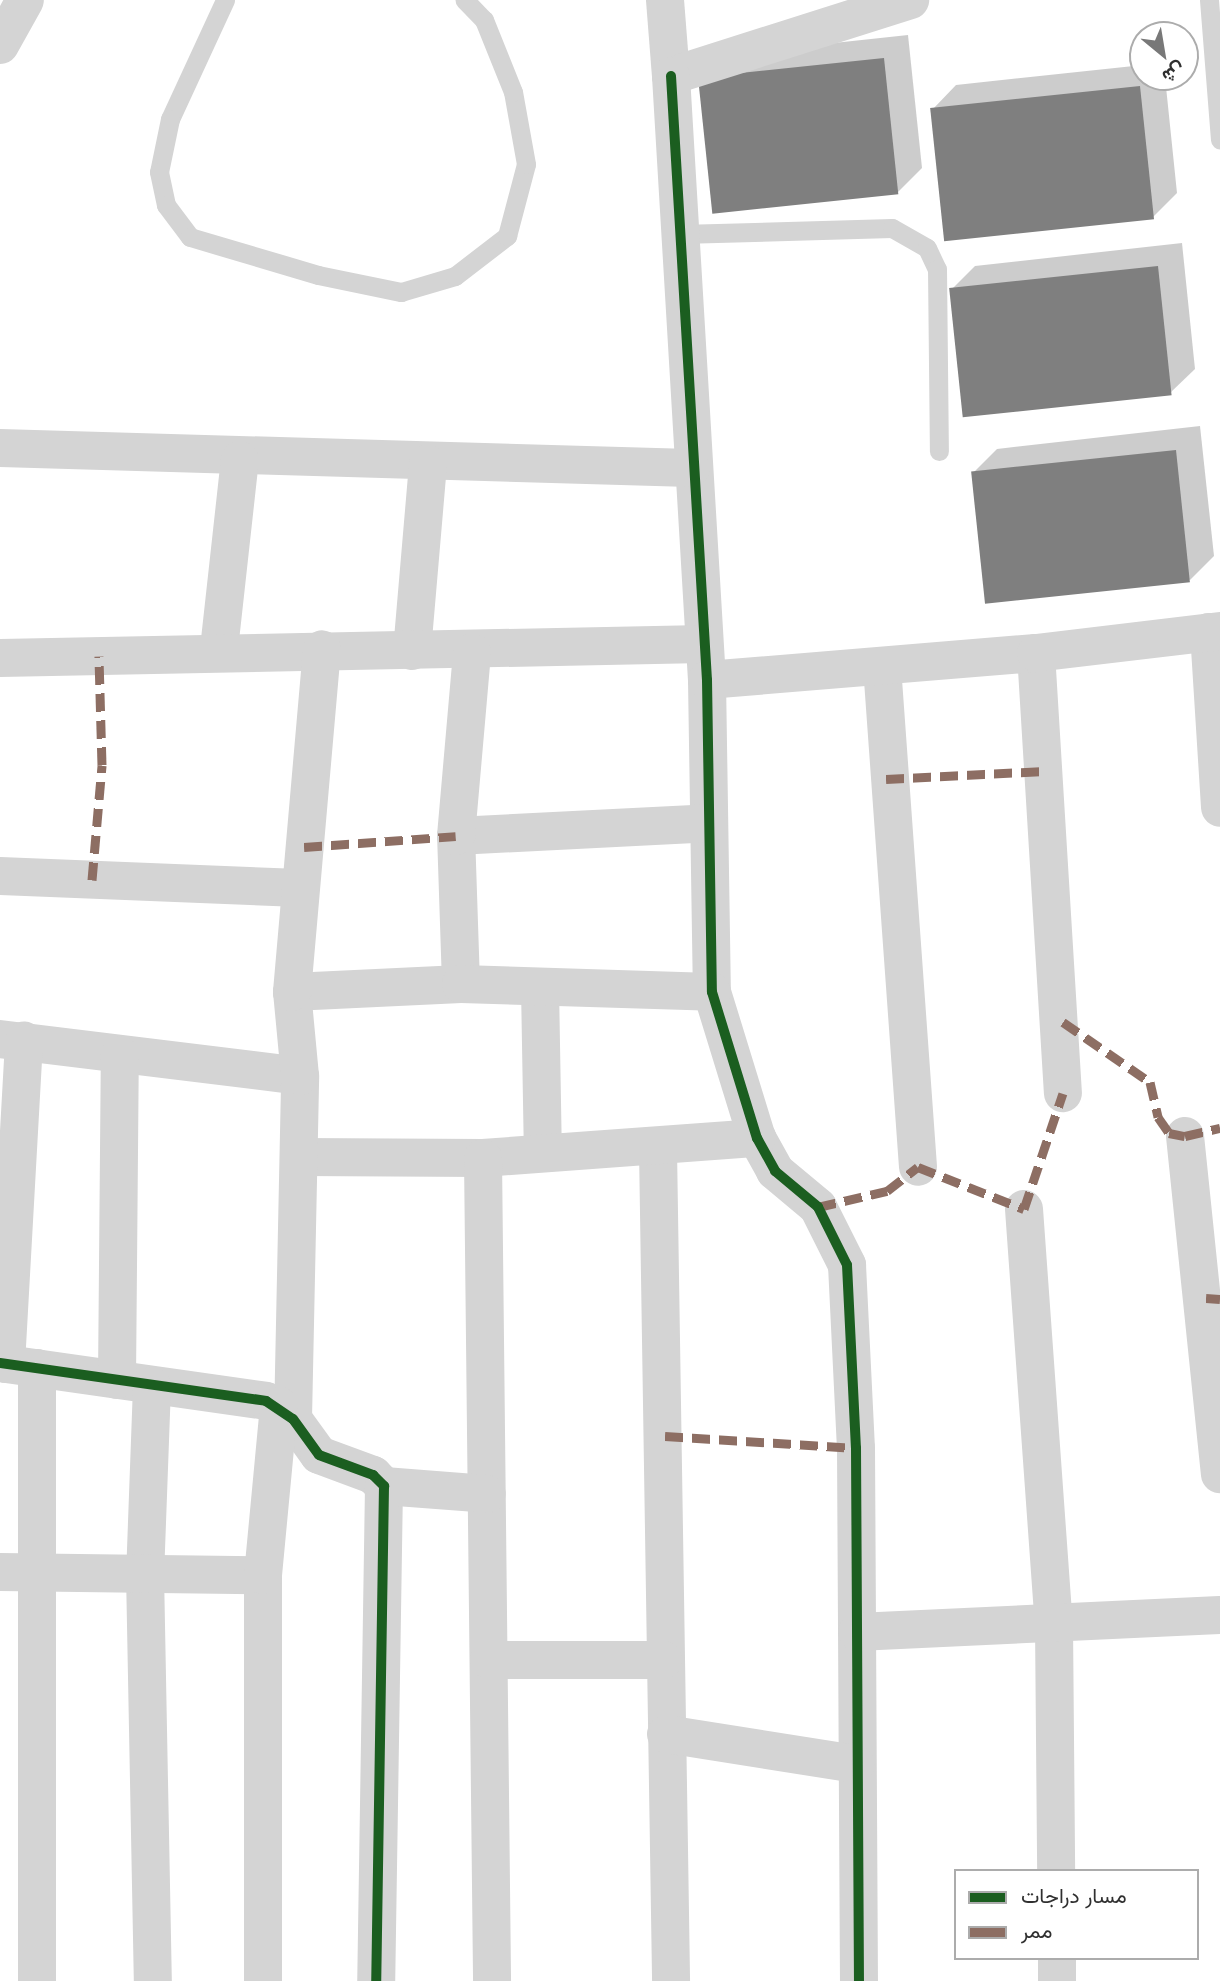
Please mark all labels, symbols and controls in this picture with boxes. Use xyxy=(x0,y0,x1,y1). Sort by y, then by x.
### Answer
north arrow xyxy=(1129,21,1199,91)
text: ش xyxy=(1158,57,1189,89)
legend xyxy=(954,1869,1199,1960)
text: مسار دراجات xyxy=(1021,1883,1127,1909)
text: ممر xyxy=(1021,1918,1052,1944)

